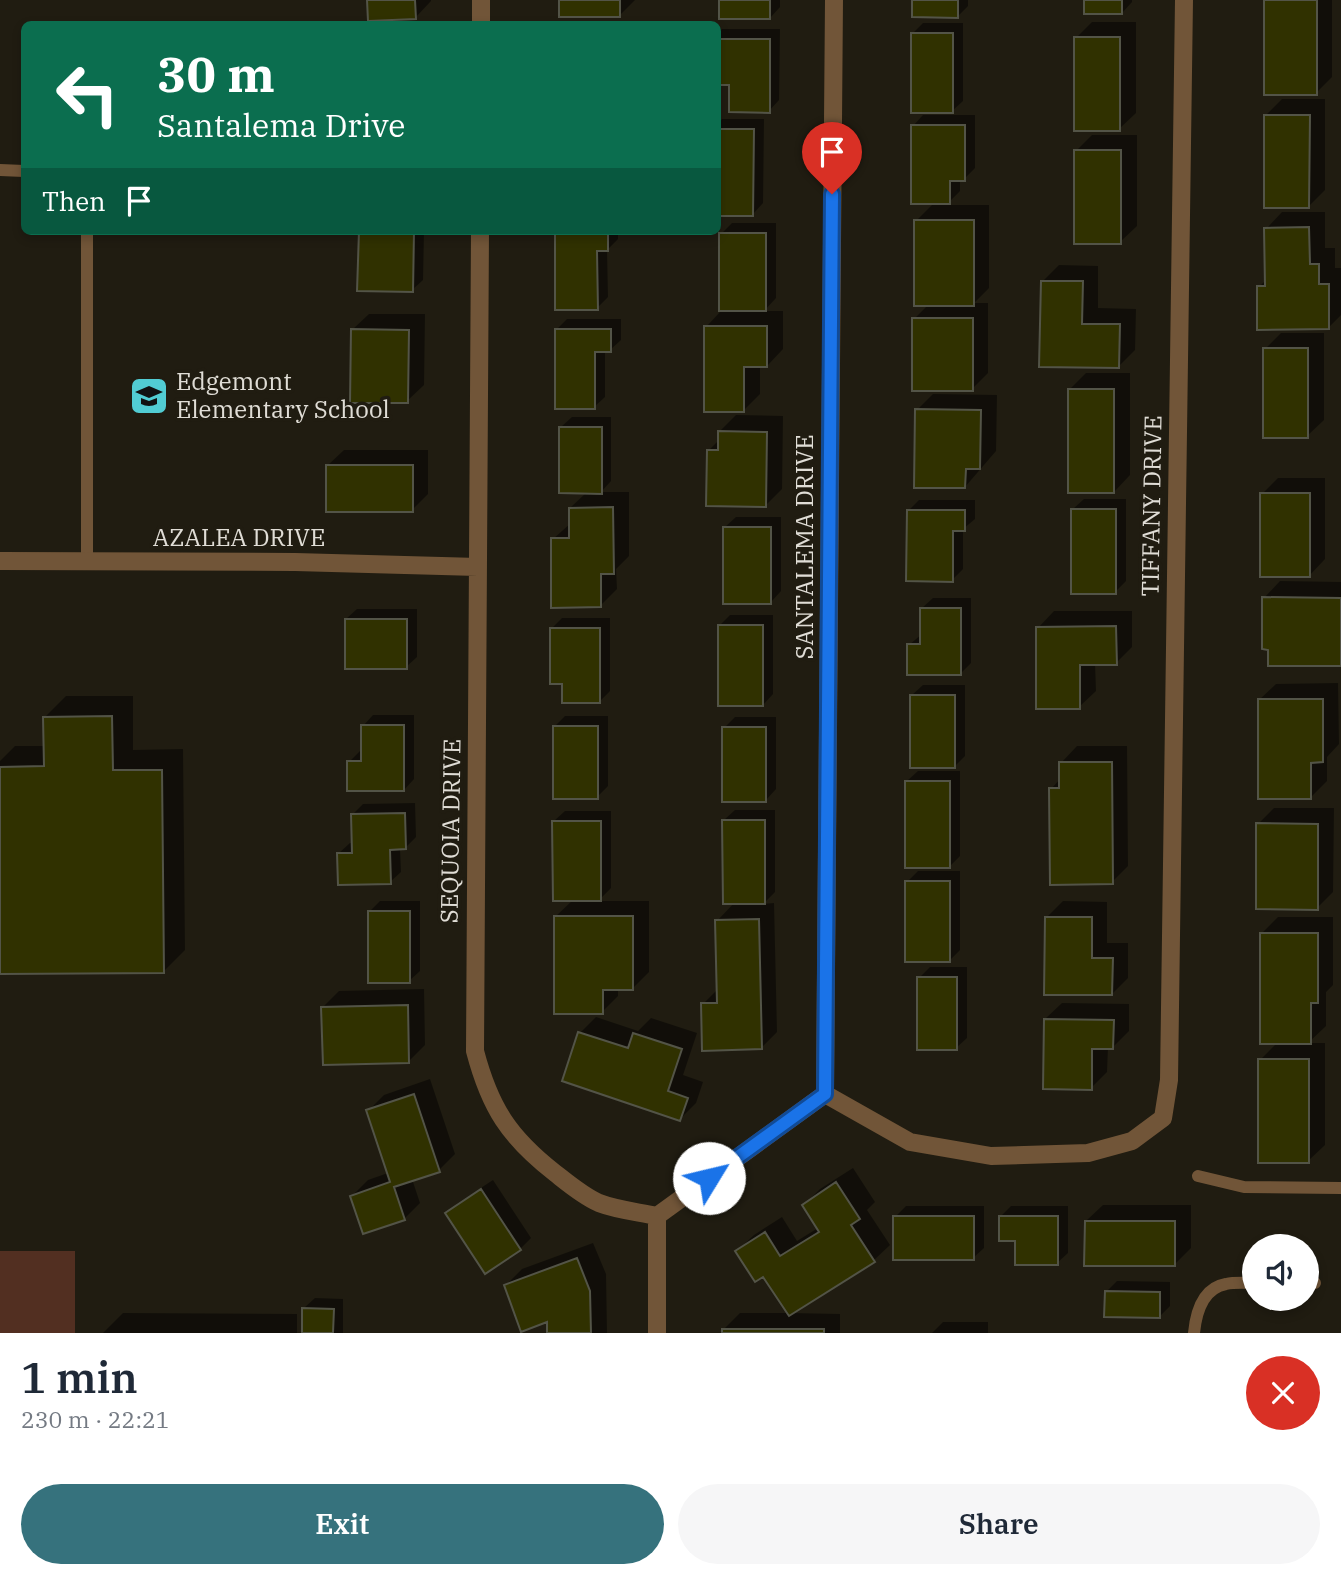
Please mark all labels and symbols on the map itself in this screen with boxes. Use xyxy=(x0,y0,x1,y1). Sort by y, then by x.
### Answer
pin xyxy=(802,122,862,194)
place label: Edgemont Elementary School xyxy=(176,365,390,425)
school or university icon: Edgemont Elementary School xyxy=(128,375,170,417)
street label: TIFFANY DRIVE xyxy=(1133,415,1169,597)
street label: SANTALEMA DRIVE xyxy=(788,434,820,660)
street label: AZALEA DRIVE xyxy=(153,521,325,553)
street label: SEQUOIA DRIVE xyxy=(432,738,468,924)
position arrow xyxy=(672,1141,746,1215)

